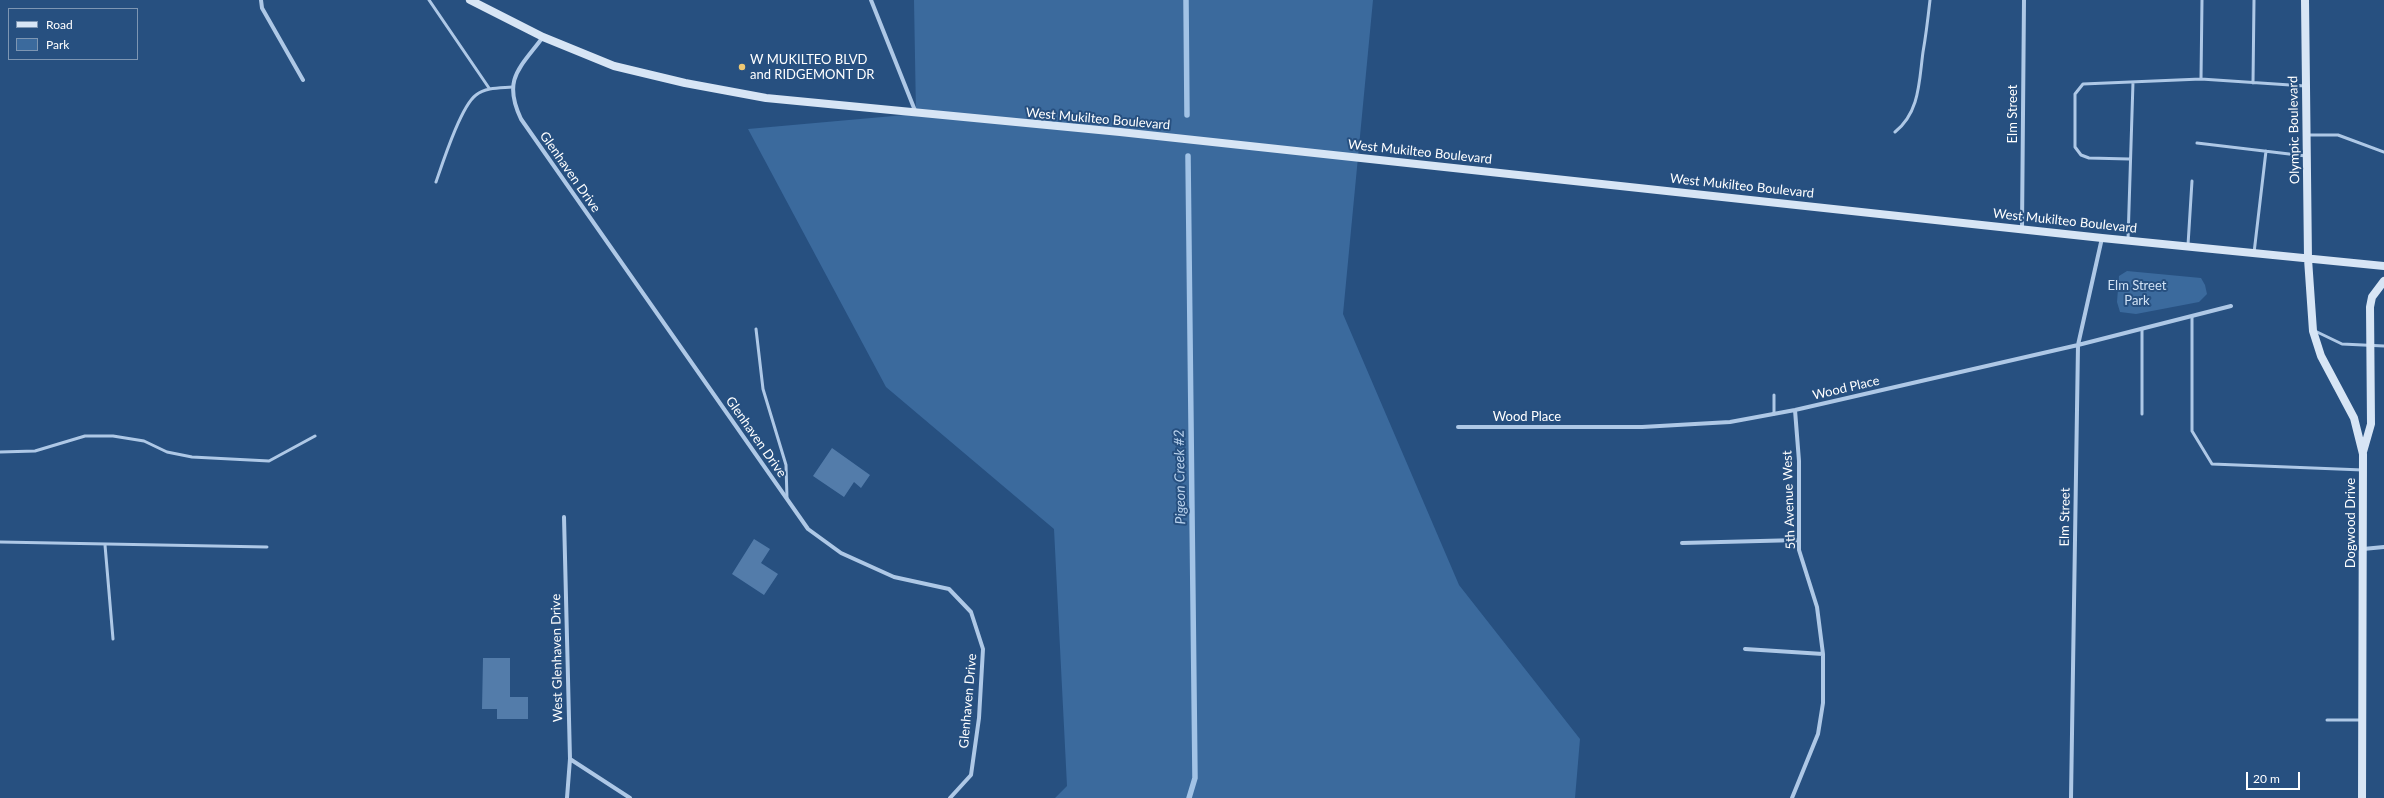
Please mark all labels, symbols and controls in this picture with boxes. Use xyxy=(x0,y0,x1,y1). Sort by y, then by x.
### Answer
legend xyxy=(8,8,138,60)
text: Road xyxy=(46,17,73,32)
text: Park xyxy=(46,37,69,52)
place label: W MUKILTEO BLVD and RIDGEMONT DR xyxy=(750,52,874,83)
marker: W MUKILTEO BLVD and RIDGEMONT DR xyxy=(737,62,747,72)
street label: Olympic Boulevard xyxy=(2285,76,2303,184)
street label: Elm Street xyxy=(2005,85,2021,143)
street label: West Mukilteo Boulevard xyxy=(1025,105,1171,133)
street label: Glenhaven Drive xyxy=(536,129,604,215)
street label: West Mukilteo Boulevard xyxy=(1347,137,1493,167)
street label: West Mukilteo Boulevard xyxy=(1669,171,1815,201)
street label: West Mukilteo Boulevard xyxy=(1992,206,2138,236)
park label: Elm Street Park xyxy=(2108,278,2166,309)
street label: Wood Place xyxy=(1811,373,1881,403)
street label: Glenhaven Drive xyxy=(722,394,790,480)
street label: Wood Place xyxy=(1493,409,1561,425)
water label: Pigeon Creek #2 xyxy=(1171,429,1189,525)
street label: 5th Avenue West xyxy=(1779,450,1799,550)
street label: Dogwood Drive xyxy=(2343,478,2359,568)
street label: Elm Street xyxy=(2057,487,2073,547)
street label: West Glenhaven Drive xyxy=(548,594,566,722)
street label: Glenhaven Drive xyxy=(956,653,980,749)
scale bar xyxy=(2248,764,2302,790)
text: 20 m xyxy=(2253,771,2280,786)

